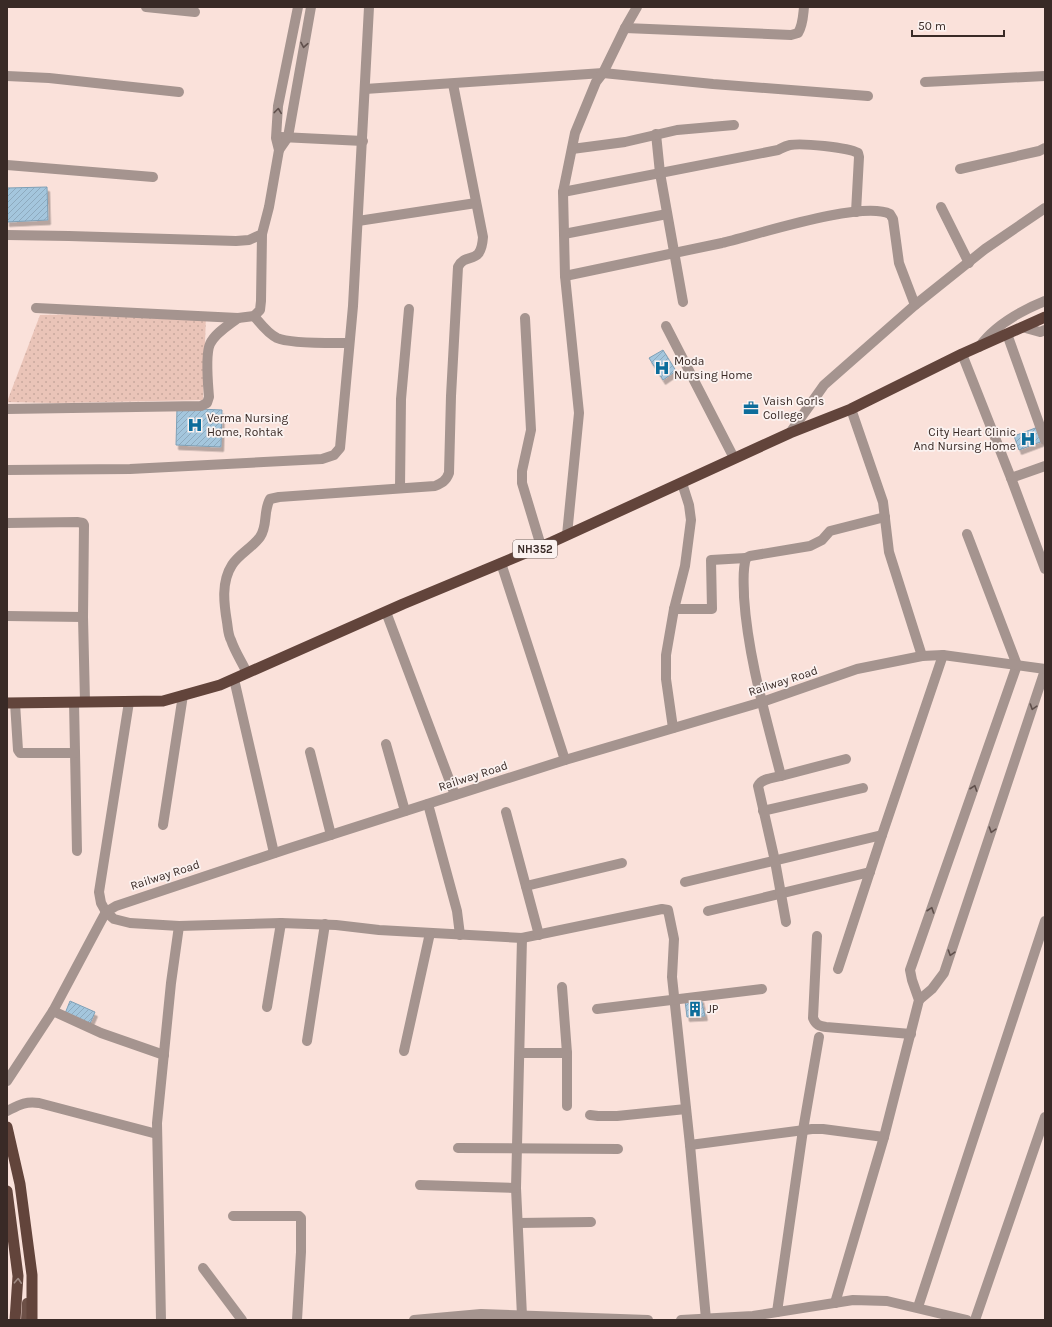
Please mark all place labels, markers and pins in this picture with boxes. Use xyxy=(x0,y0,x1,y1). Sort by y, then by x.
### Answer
place label: Moda Nursing Home xyxy=(674,354,753,382)
hospital icon: Moda Nursing Home xyxy=(653,359,671,377)
place label: Vaish Gorls College xyxy=(763,394,824,422)
office icon: Vaish Gorls College xyxy=(742,399,760,417)
place label: Verma Nursing Home, Rohtak xyxy=(207,411,288,439)
hospital icon: Verma Nursing Home, Rohtak xyxy=(186,416,204,434)
place label: City Heart Clinic And Nursing Home xyxy=(913,425,1016,453)
hospital icon: City Heart Clinic And Nursing Home xyxy=(1019,430,1037,448)
building icon: JP xyxy=(686,1000,704,1018)
place label: JP xyxy=(707,1002,719,1016)

